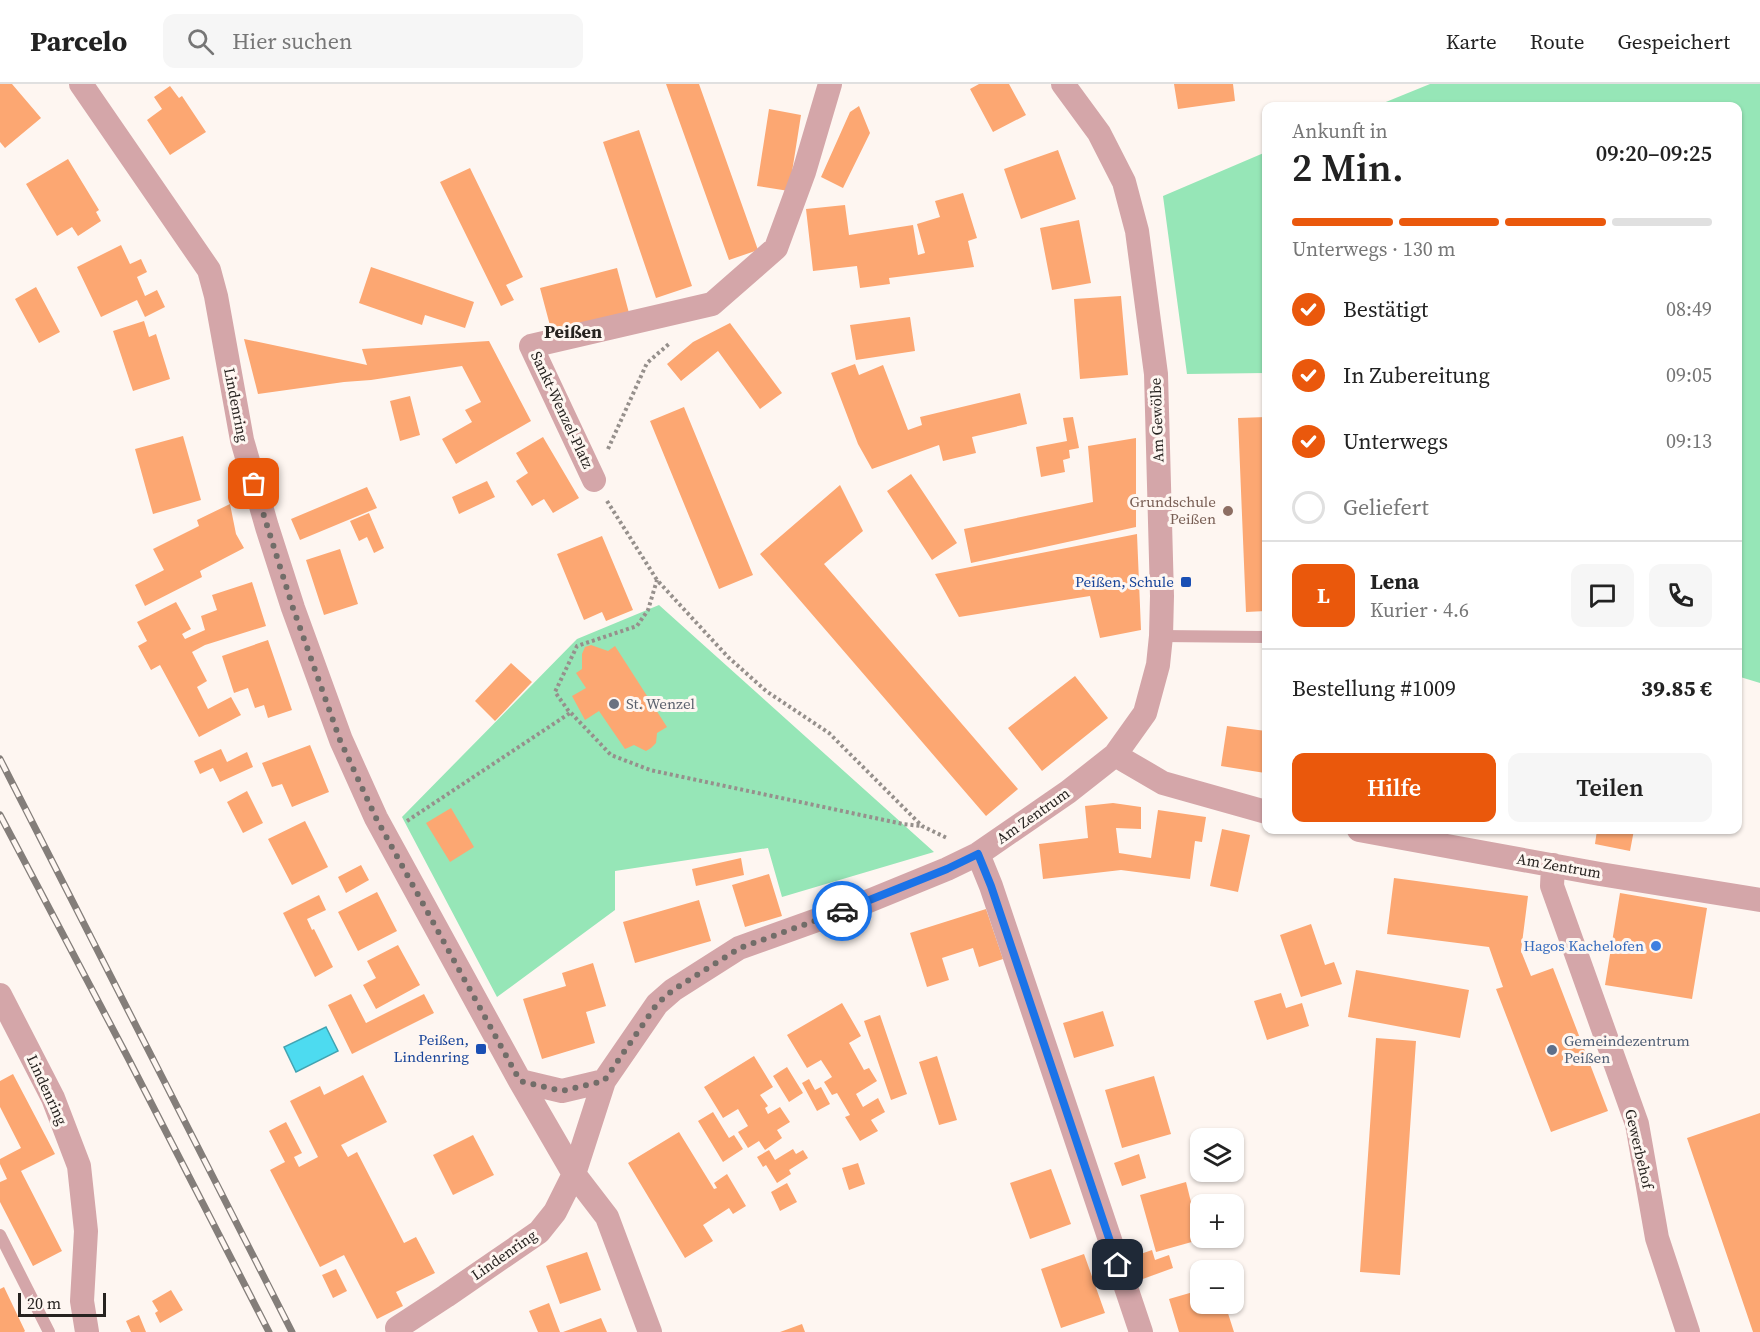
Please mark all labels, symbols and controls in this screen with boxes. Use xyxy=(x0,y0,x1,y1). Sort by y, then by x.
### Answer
search box xyxy=(163,14,583,68)
text: Parcelo xyxy=(30,22,127,60)
icon: search xyxy=(184,25,217,58)
text: Hier suchen xyxy=(232,26,352,56)
text: Karte xyxy=(1446,27,1497,56)
text: Route xyxy=(1530,27,1584,56)
text: Gespeichert xyxy=(1617,27,1730,56)
text: Ankunft in xyxy=(1292,117,1388,145)
text: 09:20–09:25 xyxy=(1596,138,1712,168)
text: 2 Min. xyxy=(1292,141,1404,194)
text: Unterwegs · 130 m xyxy=(1292,235,1455,263)
icon: check xyxy=(1292,293,1325,326)
text: Bestätigt xyxy=(1343,294,1428,324)
text: 08:49 xyxy=(1666,295,1712,323)
district label: Peißen xyxy=(544,319,602,344)
street label: Sankt-Wenzel-Platz xyxy=(526,348,599,472)
icon: check xyxy=(1292,359,1325,392)
text: In Zubereitung xyxy=(1343,360,1490,390)
text: 09:05 xyxy=(1666,361,1712,389)
street label: Lindenring xyxy=(219,366,254,444)
street label: Am Gewölbe xyxy=(1145,377,1168,463)
icon: check xyxy=(1292,425,1325,458)
text: Unterwegs xyxy=(1343,426,1448,456)
text: 09:13 xyxy=(1666,427,1712,455)
pin xyxy=(228,458,279,509)
icon: bag xyxy=(237,467,270,500)
place label: Grundschule Peißen xyxy=(1130,491,1216,529)
text: Geliefert xyxy=(1343,492,1429,522)
marker: Grundschule Peißen xyxy=(1221,504,1235,518)
button: chat xyxy=(1571,564,1634,627)
button: phone xyxy=(1649,564,1712,627)
text: Lena xyxy=(1370,566,1419,596)
place label: Peißen, Schule xyxy=(1075,571,1174,592)
marker: Peißen, Schule xyxy=(1179,575,1193,589)
text: L xyxy=(1317,580,1330,610)
text: Kurier · 4.6 xyxy=(1370,596,1469,624)
text: Bestellung #1009 xyxy=(1292,673,1456,703)
text: 39.85 € xyxy=(1641,673,1712,703)
place label: St. Wenzel xyxy=(626,693,695,714)
marker: St. Wenzel xyxy=(607,697,621,711)
button: Hilfe xyxy=(1292,753,1496,822)
button: Teilen xyxy=(1508,753,1712,822)
street label: Am Zentrum xyxy=(992,782,1074,849)
street label: Am Zentrum xyxy=(1515,848,1603,883)
courier xyxy=(812,881,872,941)
icon: car xyxy=(826,895,859,928)
place label: Hagos Kachelofen xyxy=(1523,935,1644,956)
marker: Hagos Kachelofen xyxy=(1649,939,1663,953)
place label: Peißen, Lindenring xyxy=(394,1029,469,1067)
place label: Gemeindezentrum Peißen xyxy=(1564,1030,1690,1068)
marker: Peißen, Lindenring xyxy=(474,1042,488,1056)
marker: Gemeindezentrum Peißen xyxy=(1545,1043,1559,1057)
street label: Lindenring xyxy=(22,1051,73,1129)
street label: Gewerbehof xyxy=(1620,1107,1659,1193)
map controls xyxy=(1190,1128,1244,1314)
button: layers xyxy=(1190,1128,1244,1182)
button: + xyxy=(1190,1194,1244,1248)
street label: Lindenring xyxy=(467,1224,541,1285)
pin xyxy=(1092,1239,1143,1290)
icon: home xyxy=(1101,1248,1134,1281)
button: − xyxy=(1190,1260,1244,1314)
scale bar xyxy=(18,1290,106,1318)
text: 20 m xyxy=(27,1292,61,1314)

